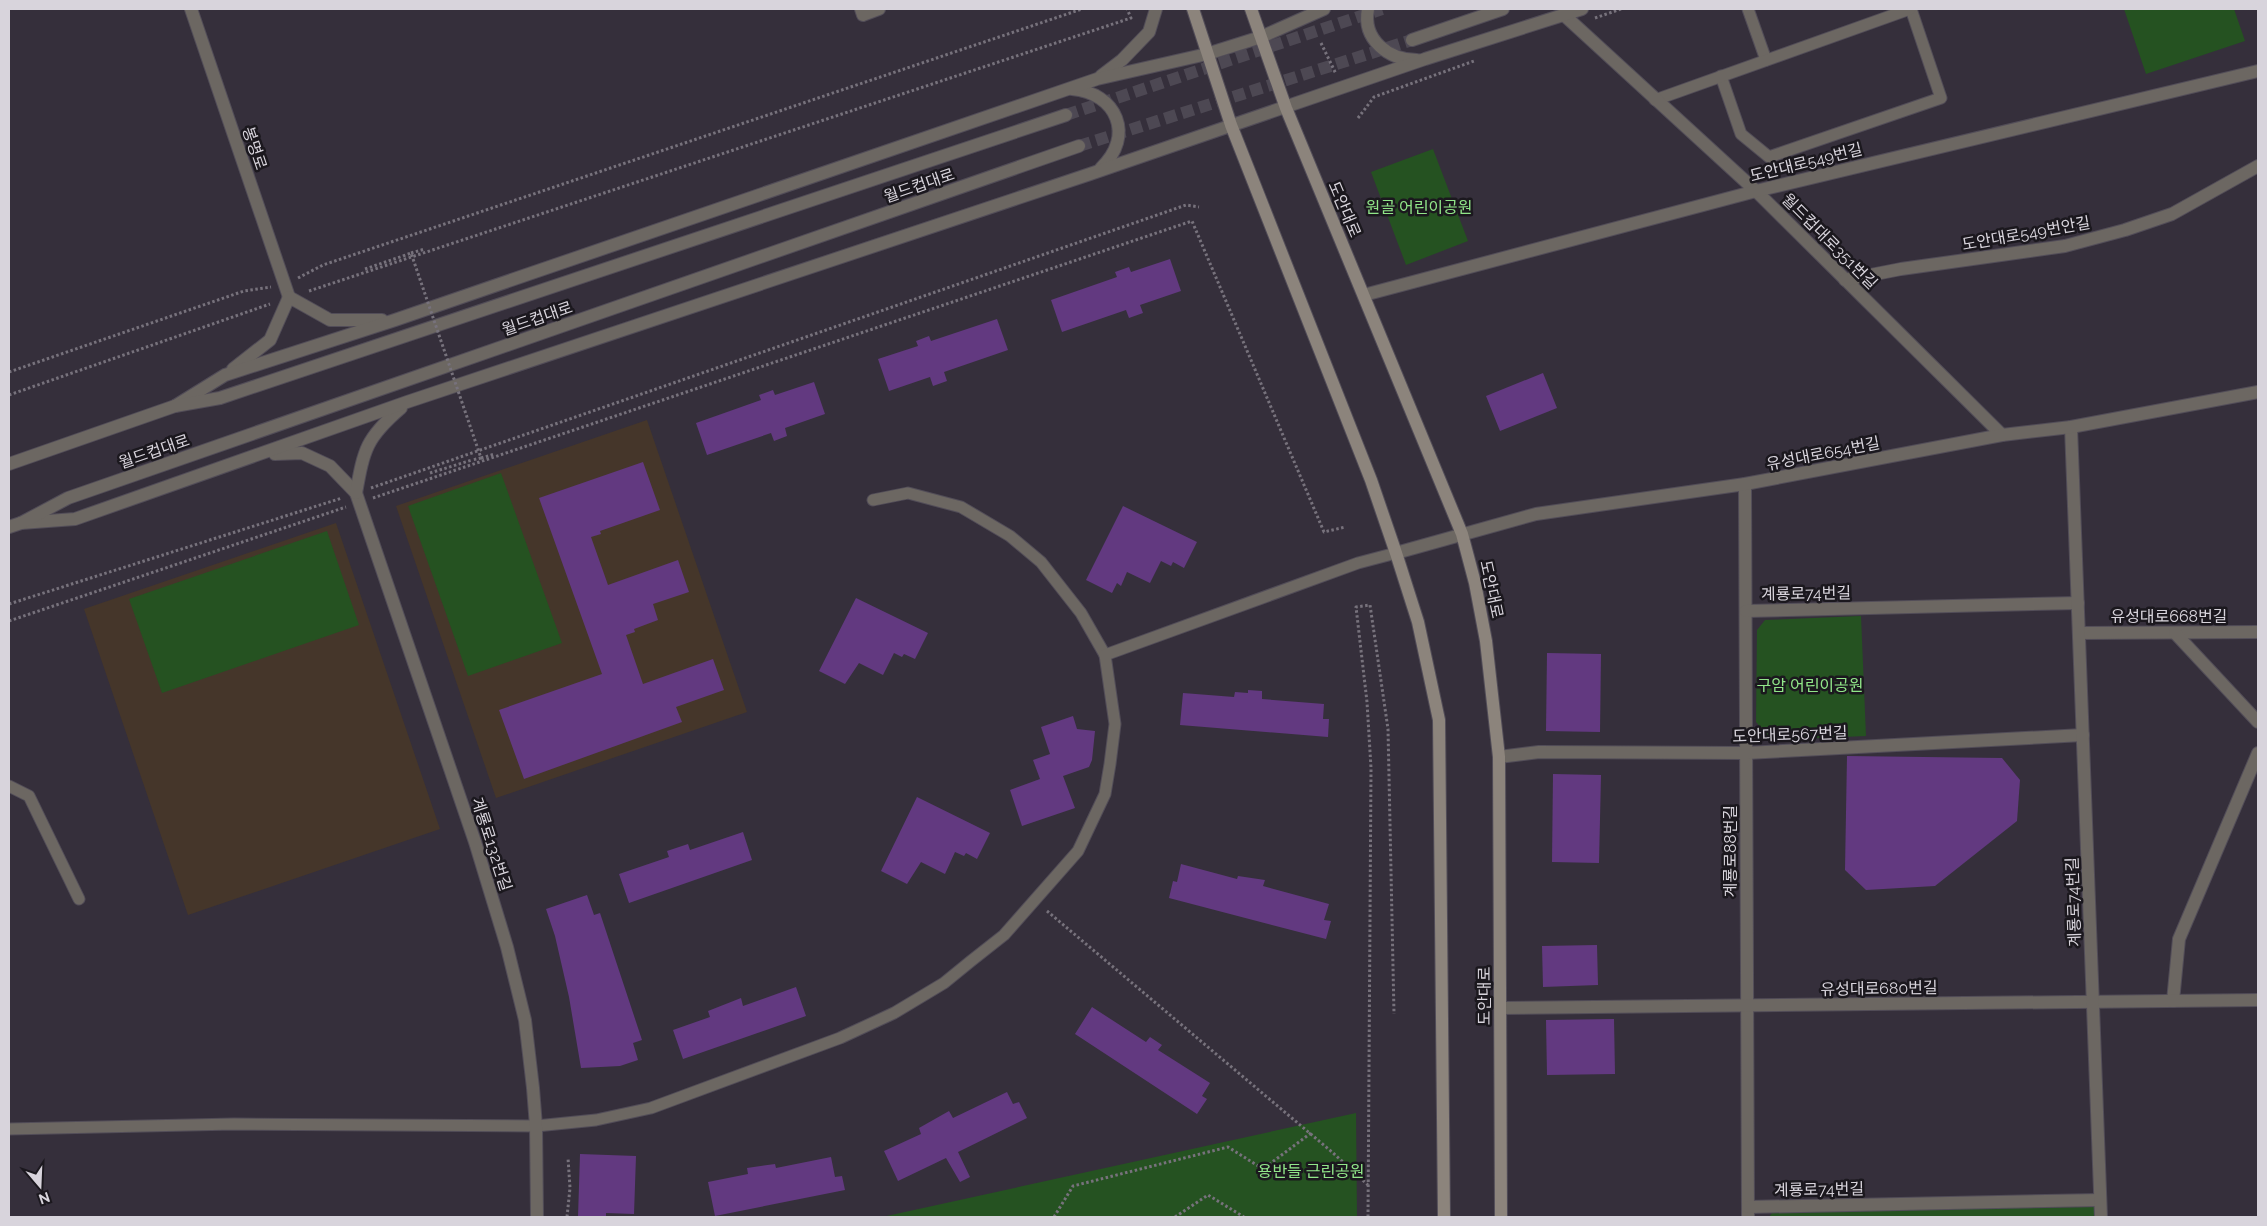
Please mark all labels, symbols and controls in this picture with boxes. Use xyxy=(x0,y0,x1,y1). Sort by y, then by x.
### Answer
street label: 봉명로 xyxy=(238,124,271,172)
street label: 도안대로549번길 xyxy=(1748,139,1864,186)
street label: 월드컵대로 xyxy=(881,164,957,206)
street label: 도안대로 xyxy=(1324,178,1365,240)
street label: 월드컵대로351번길 xyxy=(1778,190,1881,293)
park label: 원골 어린이공원 xyxy=(1365,198,1473,217)
street label: 도안대로549번안길 xyxy=(1960,213,2092,254)
street label: 월드컵대로 xyxy=(499,297,575,339)
street label: 월드컵대로 xyxy=(116,430,192,472)
street label: 유성대로654번길 xyxy=(1765,433,1882,474)
street label: 도안대로 xyxy=(1476,558,1507,620)
street label: 계룡로74번길 xyxy=(1761,583,1851,604)
street label: 유성대로668번길 xyxy=(2110,607,2228,626)
park label: 구암 어린이공원 xyxy=(1756,676,1864,695)
street label: 도안대로567번길 xyxy=(1732,723,1848,746)
street label: 계룡로132번길 xyxy=(467,795,516,893)
street label: 계룡로88번길 xyxy=(1721,805,1740,897)
street label: 계룡로74번길 xyxy=(2062,857,2085,947)
street label: 도안대로 xyxy=(1475,966,1494,1025)
street label: 유성대로680번길 xyxy=(1820,978,1938,999)
north arrow xyxy=(15,1161,65,1211)
park label: 용반들 근린공원 xyxy=(1257,1162,1365,1181)
street label: 계룡로74번길 xyxy=(1774,1179,1864,1200)
text: N xyxy=(37,1189,52,1208)

